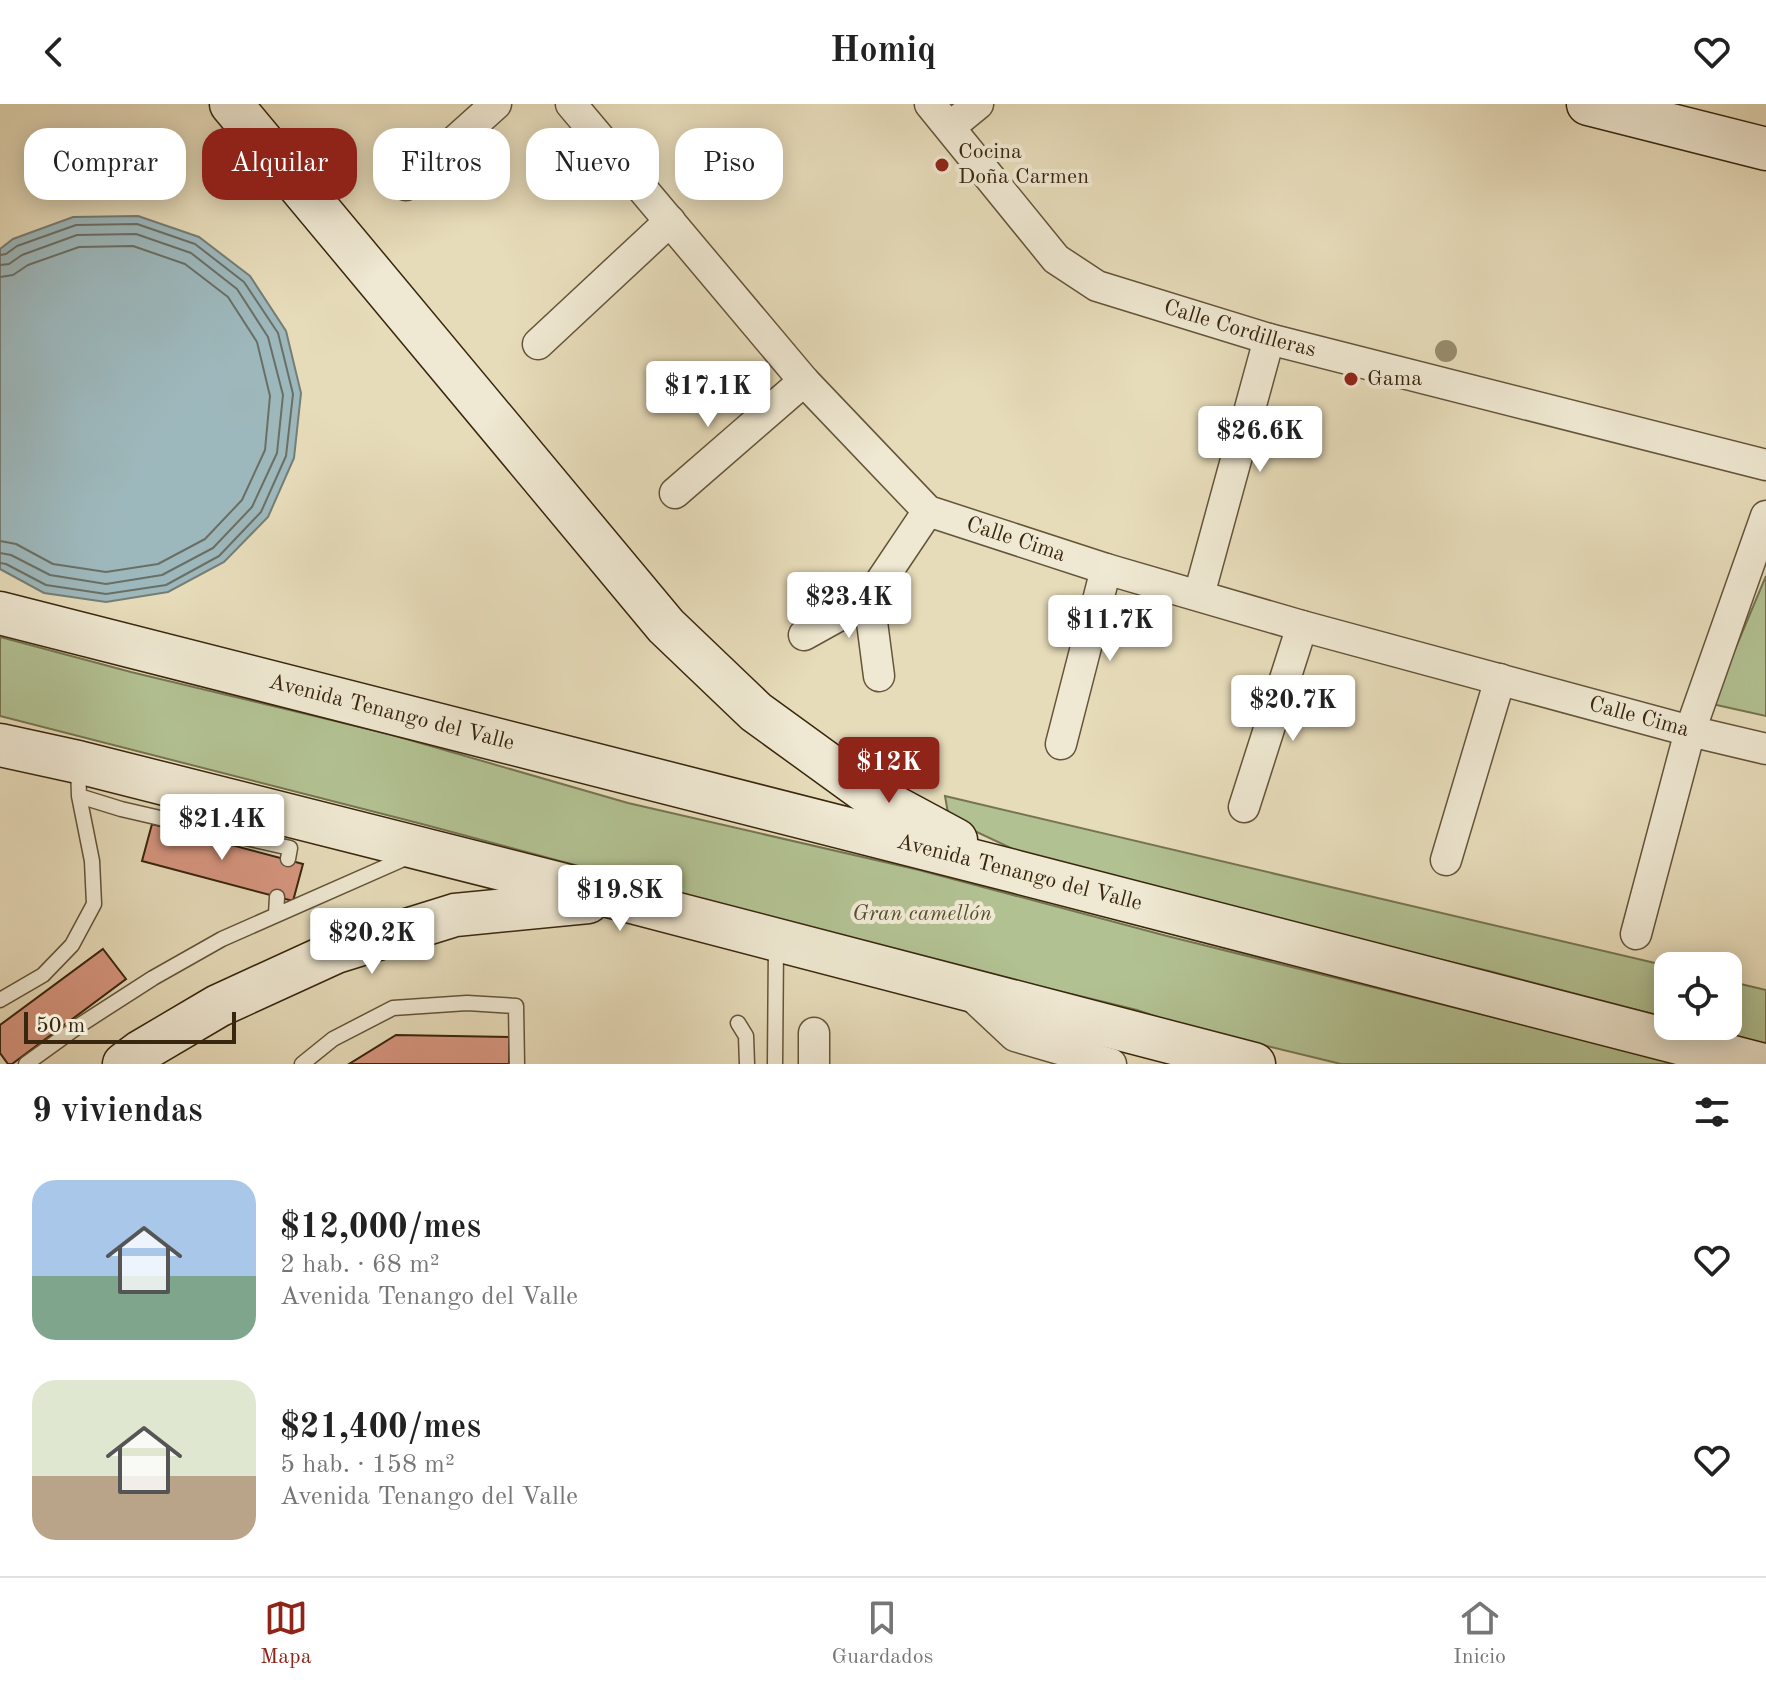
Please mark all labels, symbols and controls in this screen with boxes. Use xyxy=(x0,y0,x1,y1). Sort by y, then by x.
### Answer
icon: back xyxy=(32,30,76,74)
icon: heart xyxy=(1690,30,1734,74)
text: Homiq xyxy=(830,34,936,70)
chip: Comprar xyxy=(24,128,186,200)
chip: Alquilar xyxy=(202,128,357,200)
chip: Filtros xyxy=(373,128,510,200)
chip: Nuevo xyxy=(526,128,659,200)
chip: Piso xyxy=(675,128,783,200)
place label: Cocina Doña Carmen xyxy=(958,141,1089,188)
marker: Cocina Doña Carmen xyxy=(933,156,951,174)
street label: Calle Cordilleras xyxy=(1161,296,1318,361)
pin: $17.1K xyxy=(643,361,773,429)
place label: Gama xyxy=(1367,368,1422,390)
marker: Gama xyxy=(1342,370,1360,388)
text: $17.1K xyxy=(664,374,752,400)
pin: $26.6K xyxy=(1195,406,1325,474)
text: $26.6K xyxy=(1216,419,1304,445)
street label: Calle Cima xyxy=(964,513,1068,566)
pin: $23.4K xyxy=(784,572,914,640)
text: $23.4K xyxy=(805,585,893,611)
pin: $11.7K xyxy=(1045,595,1175,663)
text: $11.7K xyxy=(1066,608,1154,634)
street label: Avenida Tenango del Valle xyxy=(267,671,517,755)
pin: $20.7K xyxy=(1228,675,1358,743)
text: $20.7K xyxy=(1249,688,1337,714)
street label: Calle Cima xyxy=(1586,693,1692,741)
pin: $12K xyxy=(842,737,936,805)
text: $12K xyxy=(856,750,922,776)
pin: $21.4K xyxy=(157,794,287,862)
text: $21.4K xyxy=(178,807,266,833)
street label: Avenida Tenango del Valle xyxy=(894,831,1144,915)
pin: $19.8K xyxy=(555,865,685,933)
text: $19.8K xyxy=(576,878,664,904)
park label: Gran camellón xyxy=(852,903,992,925)
pin: $20.2K xyxy=(307,908,437,976)
text: $20.2K xyxy=(328,921,416,947)
map controls xyxy=(1654,952,1742,1040)
button: locate xyxy=(1654,952,1742,1040)
scale bar xyxy=(24,1008,236,1044)
text: 50 m xyxy=(36,1015,85,1037)
icon: filters xyxy=(1690,1090,1734,1134)
text: 9 viviendas xyxy=(32,1095,203,1129)
text: $12,000/mes xyxy=(280,1211,481,1245)
icon: home xyxy=(96,1212,192,1308)
icon: heart xyxy=(1690,1238,1734,1282)
text: 2 hab. · 68 m² xyxy=(280,1252,440,1278)
text: Avenida Tenango del Valle xyxy=(280,1284,578,1310)
text: $21,400/mes xyxy=(280,1411,481,1445)
icon: home xyxy=(96,1412,192,1508)
icon: heart xyxy=(1690,1438,1734,1482)
text: 5 hab. · 158 m² xyxy=(280,1452,455,1478)
text: Avenida Tenango del Valle xyxy=(280,1484,578,1510)
tab: Mapa xyxy=(260,1596,312,1671)
tab: Guardados xyxy=(831,1596,933,1671)
tab: Inicio xyxy=(1453,1596,1506,1671)

